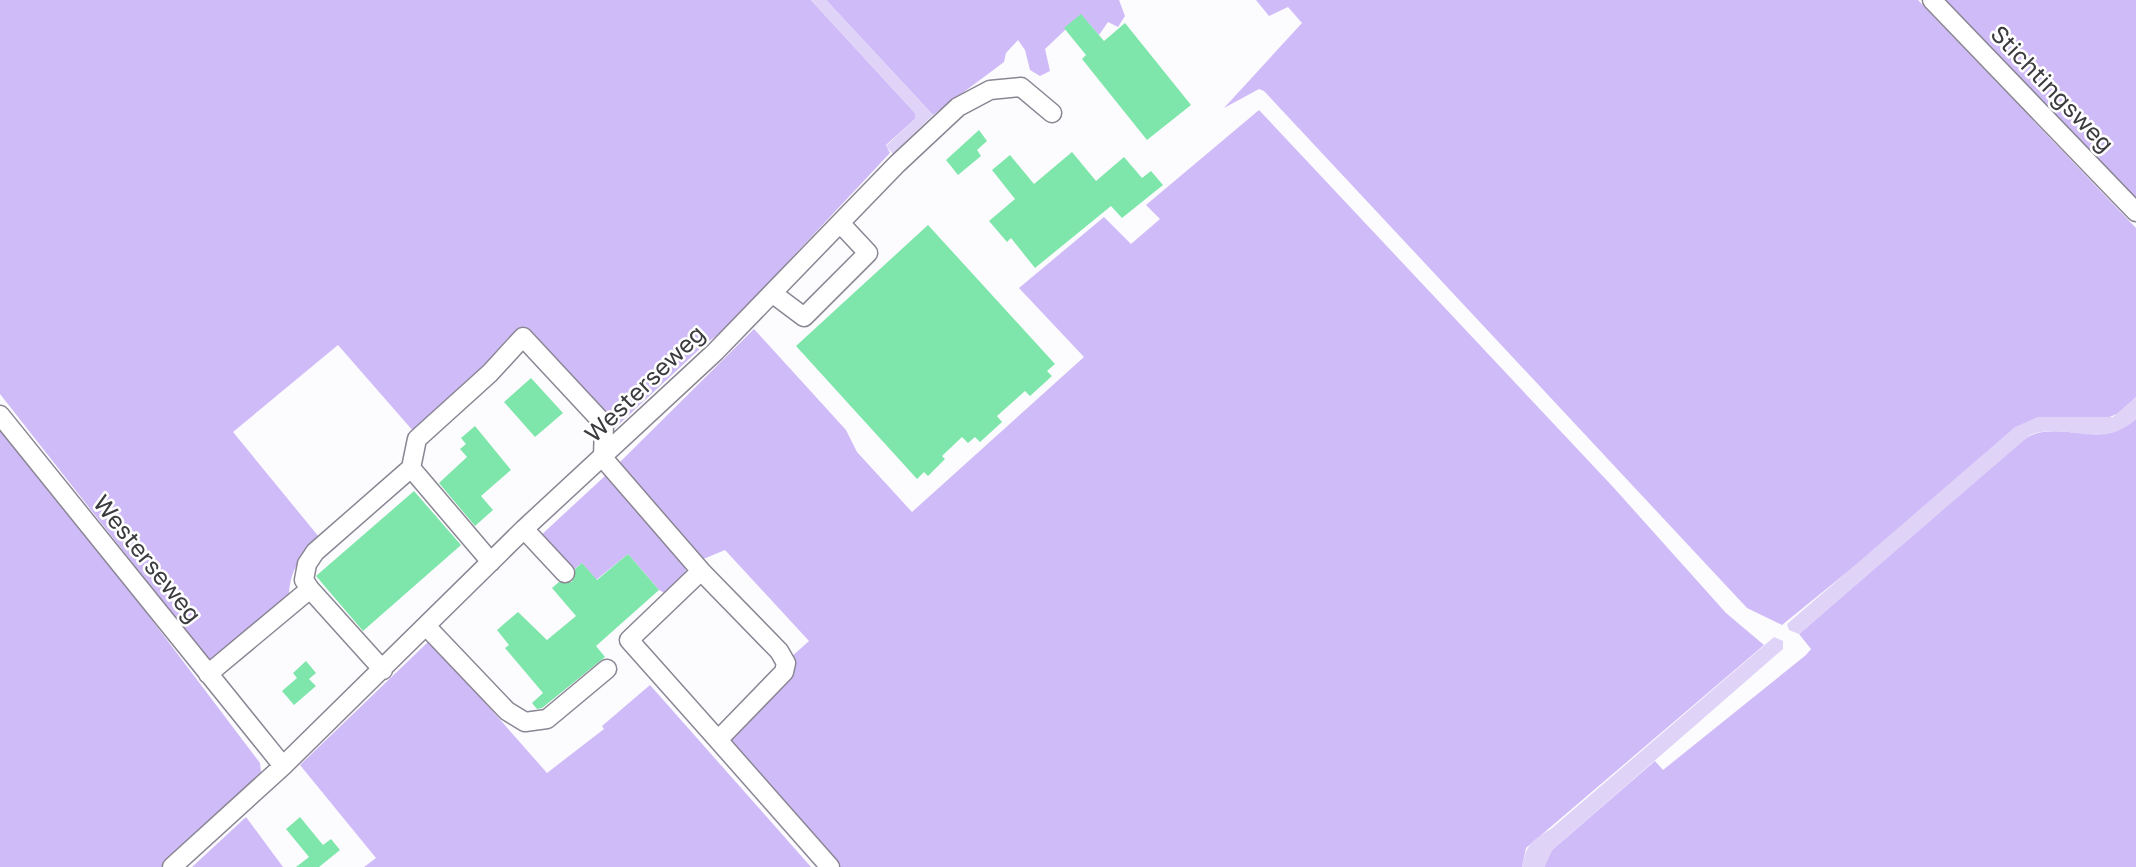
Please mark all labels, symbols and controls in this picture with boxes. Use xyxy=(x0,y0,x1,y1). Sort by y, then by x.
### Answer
street label: Stichtingsweg xyxy=(1985,19,2121,157)
street label: Westerseweg xyxy=(578,318,710,447)
street label: Westerseweg xyxy=(88,488,208,628)

